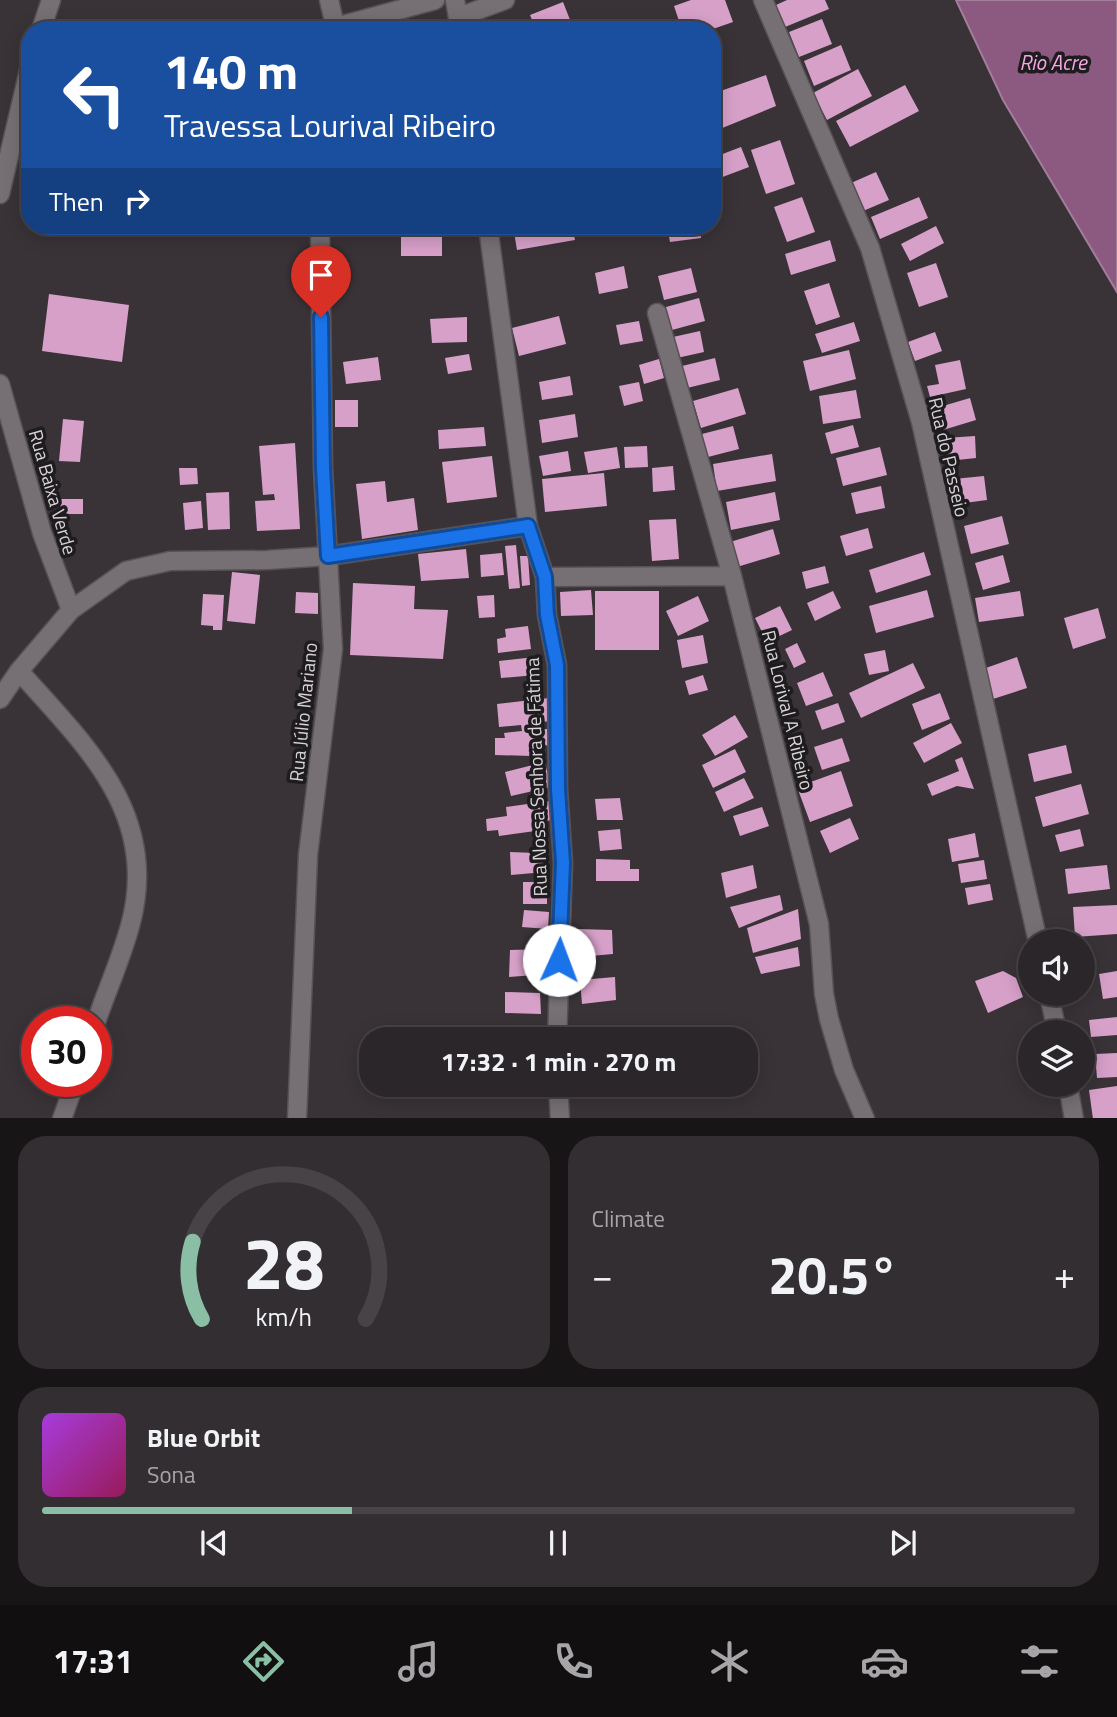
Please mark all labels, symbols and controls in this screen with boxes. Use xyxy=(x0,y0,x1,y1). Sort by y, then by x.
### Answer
text: 140 m xyxy=(164,33,298,108)
water label: Rio Acre xyxy=(1019,46,1088,78)
icon: left xyxy=(49,49,140,140)
text: Travessa Lourival Ribeiro xyxy=(164,101,496,149)
text: Then xyxy=(49,182,104,221)
icon: right xyxy=(118,182,156,220)
pin xyxy=(291,245,351,317)
icon: arrive xyxy=(302,256,340,294)
street label: Rua do Passeio xyxy=(922,394,977,520)
street label: Rua Baixa Verde xyxy=(22,426,85,558)
street label: Rua Lorival A Ribeiro xyxy=(755,627,822,793)
street label: Rua Júlio Mariano xyxy=(281,641,324,783)
street label: Rua Nossa Senhora de Fátima xyxy=(517,657,554,897)
position arrow xyxy=(522,923,596,997)
map controls xyxy=(1018,929,1095,1097)
button: sound xyxy=(1018,929,1095,1006)
speed limit sign: 30 xyxy=(21,1006,112,1097)
button: layers xyxy=(1018,1020,1095,1097)
text: 17:32 · 1 min · 270 m xyxy=(441,1042,676,1081)
text: Climate xyxy=(592,1201,665,1236)
text: 28 xyxy=(243,1207,325,1317)
text: 20.5° xyxy=(768,1235,898,1314)
text: − xyxy=(592,1246,613,1304)
text: + xyxy=(1054,1246,1075,1304)
text: km/h xyxy=(255,1297,312,1335)
text: Blue Orbit xyxy=(147,1418,260,1457)
text: Sona xyxy=(147,1457,195,1492)
icon: previous xyxy=(195,1524,233,1562)
icon: pause xyxy=(539,1524,577,1562)
icon: next xyxy=(884,1524,922,1562)
text: 17:31 xyxy=(53,1637,133,1685)
icon: directions xyxy=(239,1637,288,1686)
icon: music xyxy=(394,1637,443,1686)
icon: phone xyxy=(549,1637,598,1686)
icon: climate xyxy=(705,1637,754,1686)
icon: car xyxy=(860,1637,909,1686)
icon: filters xyxy=(1015,1637,1064,1686)

